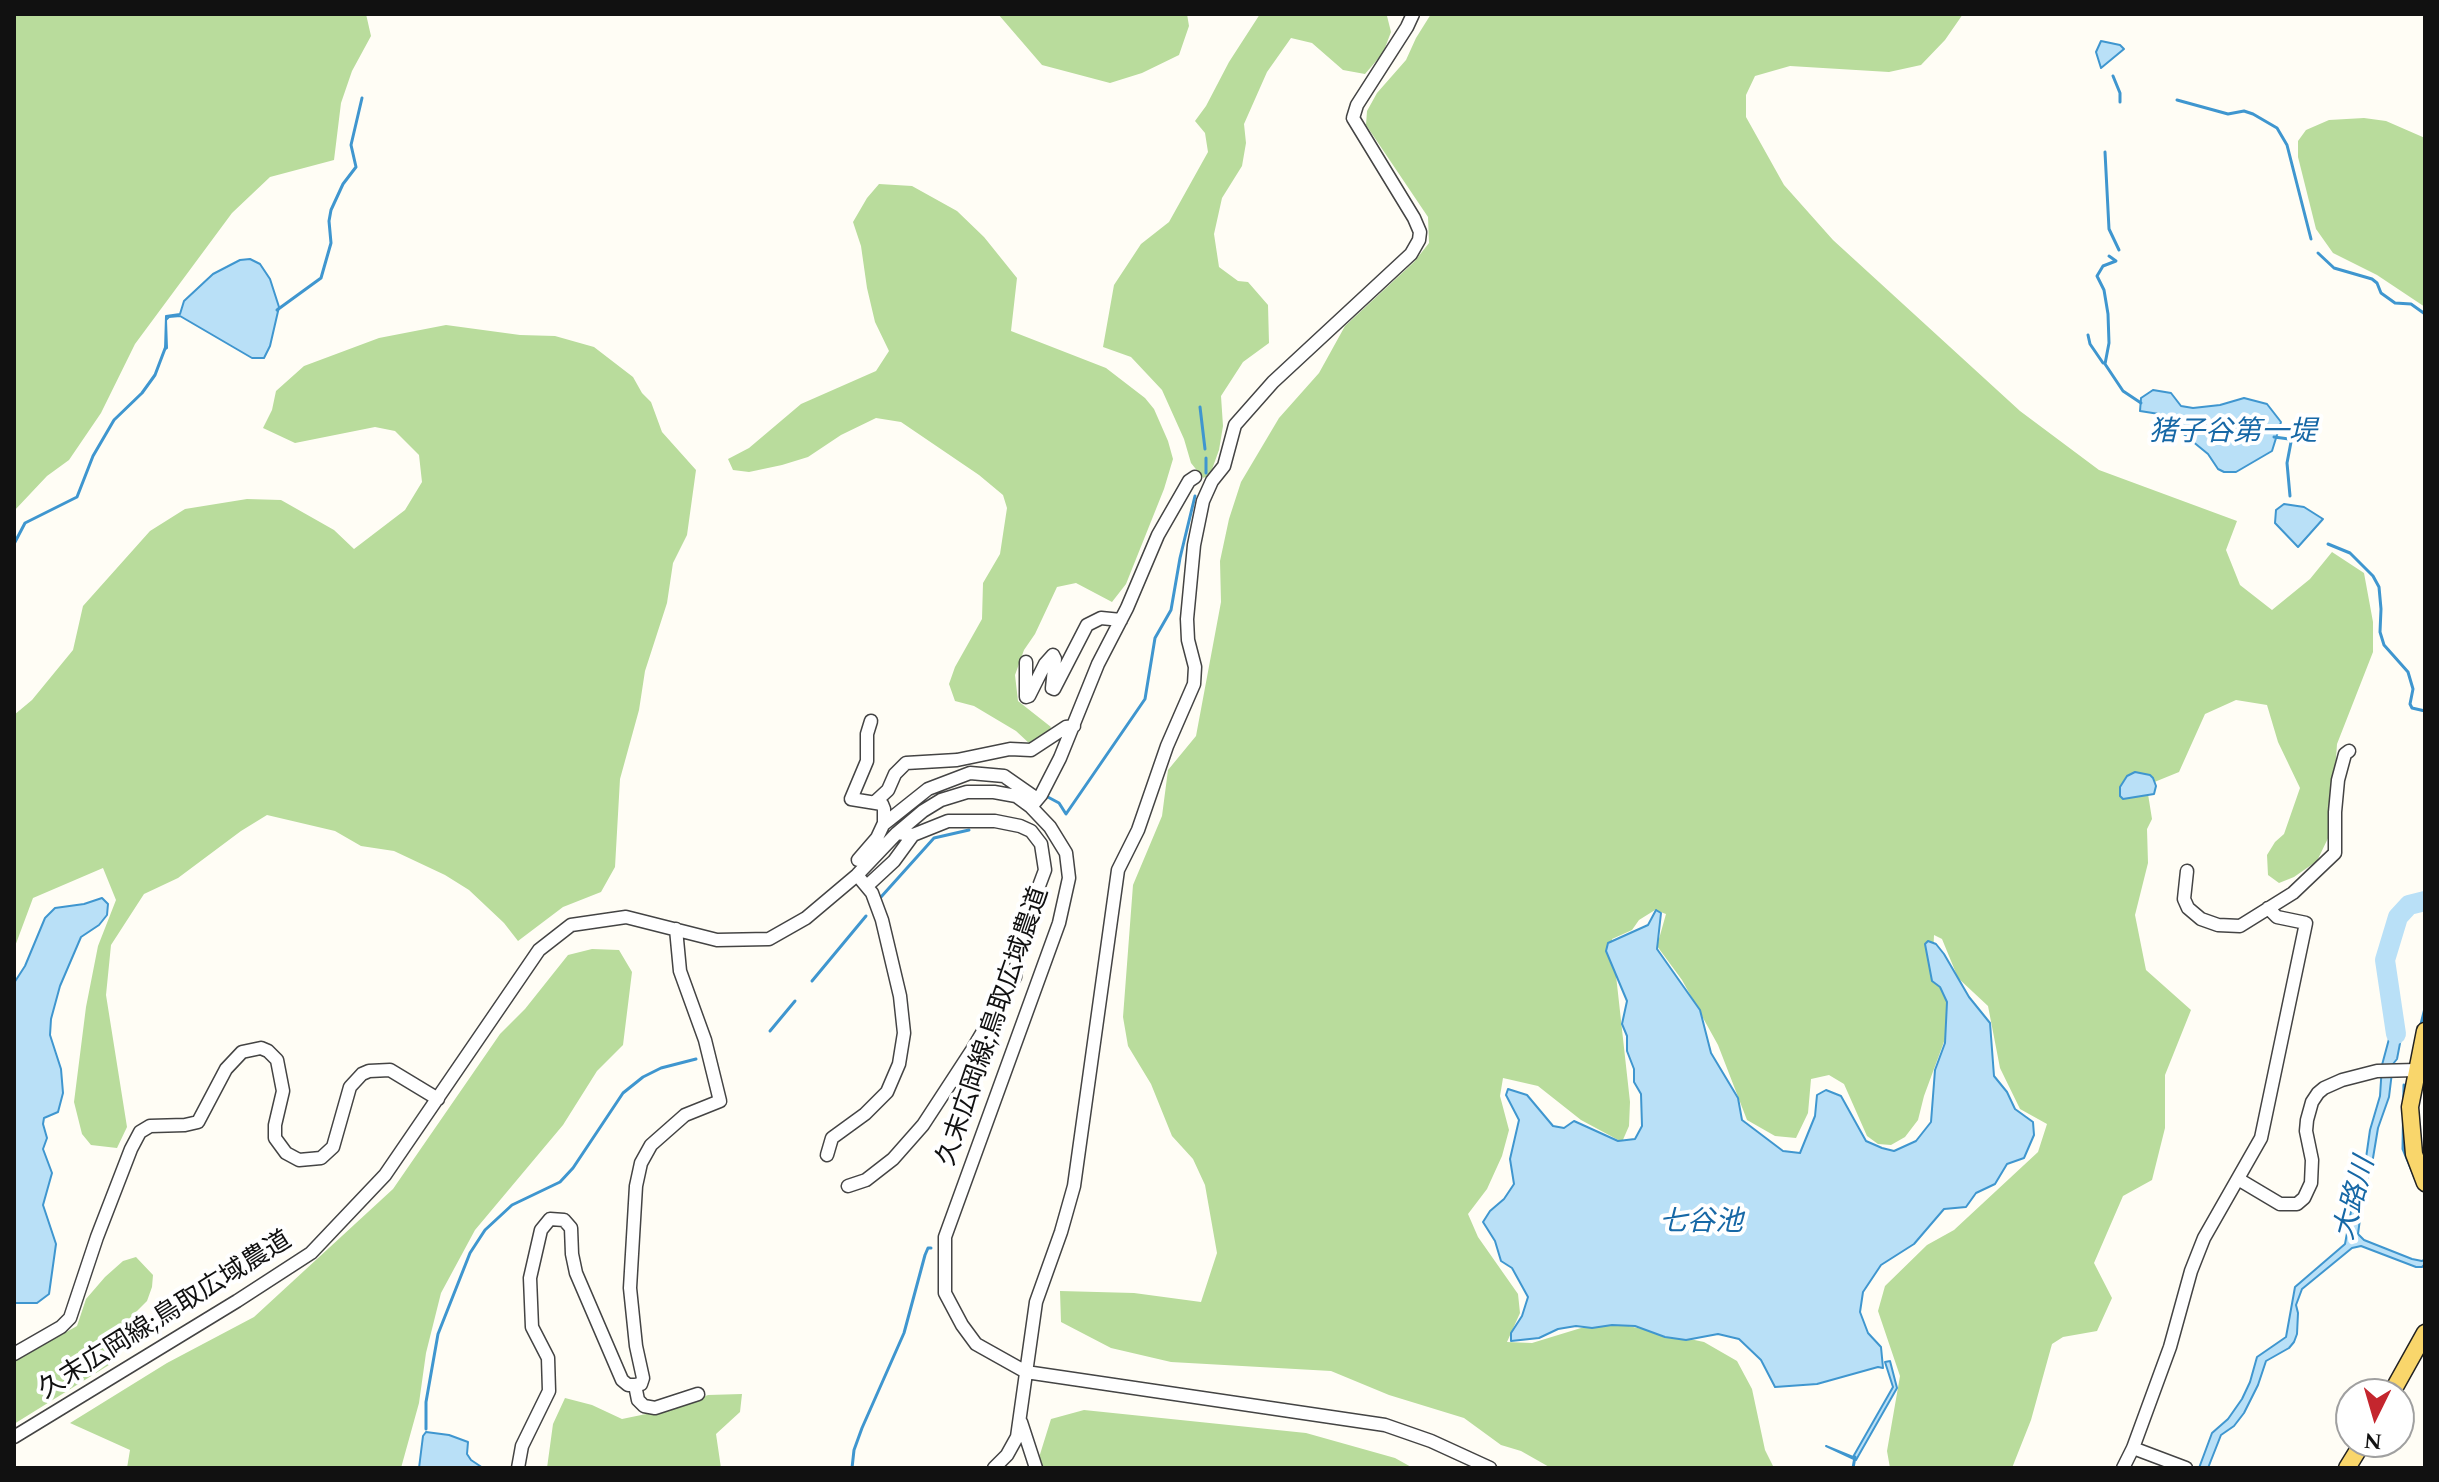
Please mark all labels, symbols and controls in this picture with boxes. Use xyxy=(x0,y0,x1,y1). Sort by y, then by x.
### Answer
water label: 猪子谷第一堤 xyxy=(2149,418,2317,452)
street label: 久末広岡線;鳥取広域農道 xyxy=(933,884,1057,1170)
water label: 大路川 xyxy=(2330,1154,2384,1244)
water label: 七谷池 xyxy=(1659,1208,1743,1242)
street label: 久末広岡線;鳥取広域農道 xyxy=(34,1226,298,1408)
north arrow xyxy=(2335,1378,2415,1458)
text: N xyxy=(2363,1423,2383,1458)

